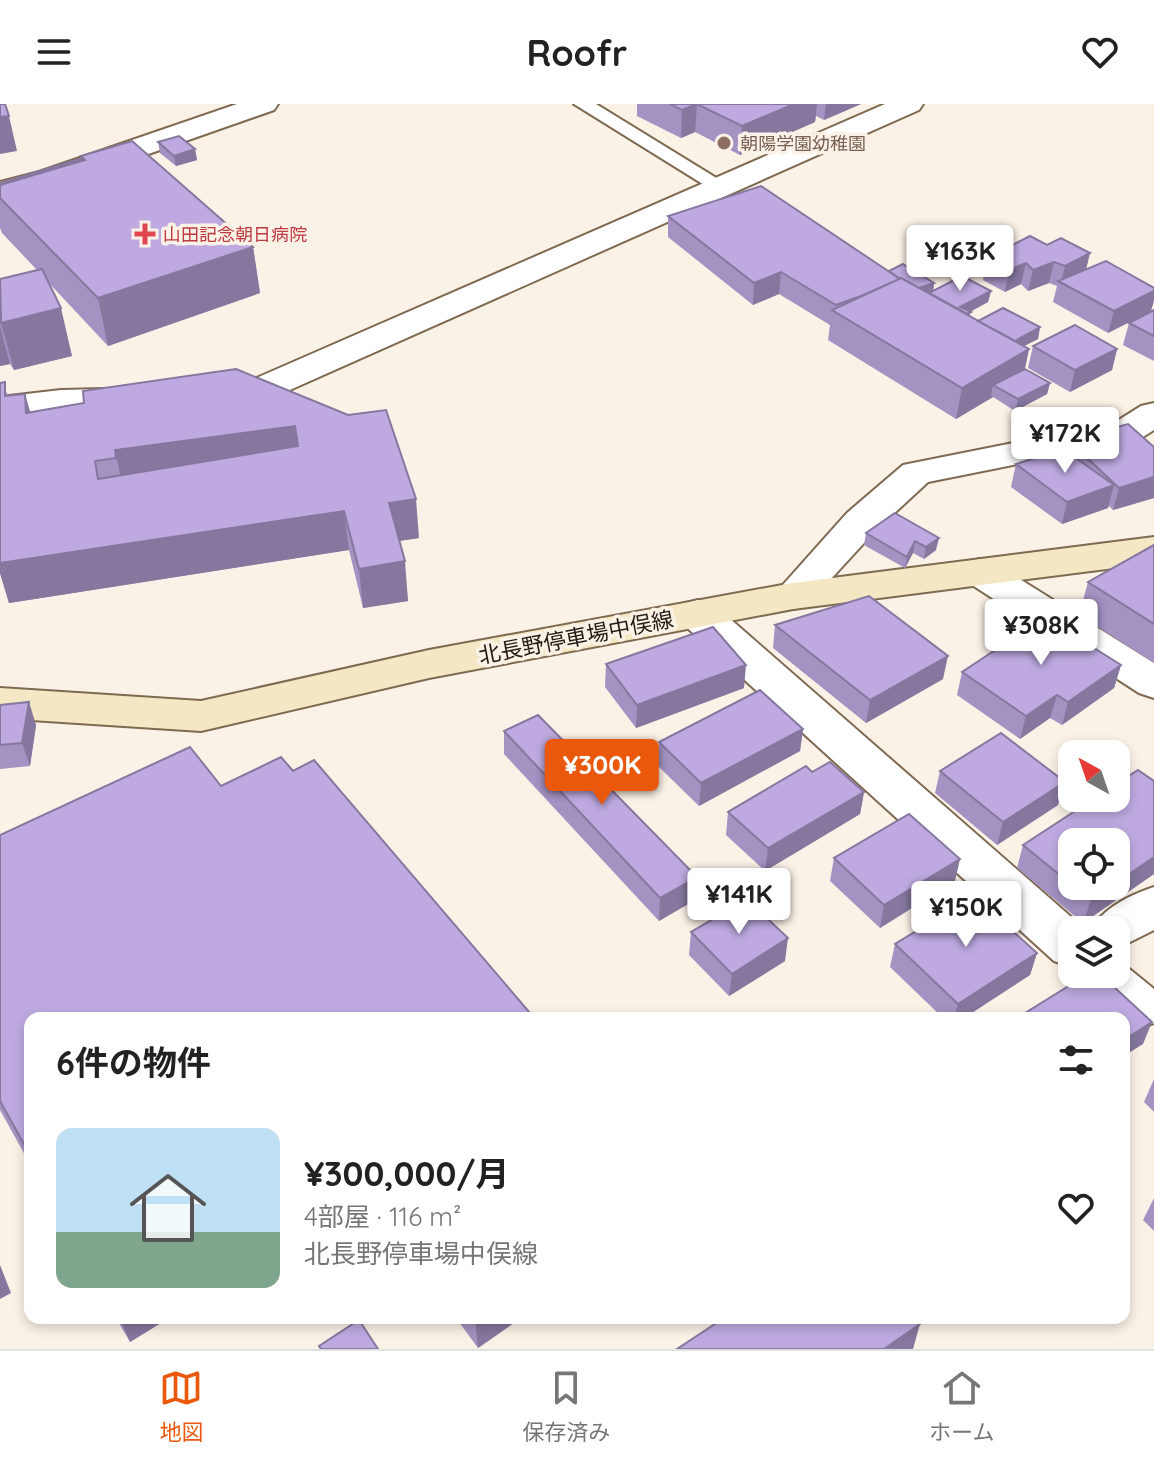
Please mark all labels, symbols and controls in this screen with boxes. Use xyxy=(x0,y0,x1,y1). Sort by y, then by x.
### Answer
icon: menu xyxy=(32,30,76,74)
text: Roofr xyxy=(527,30,627,75)
icon: heart xyxy=(1078,30,1122,74)
place label: 朝陽学園幼稚園 xyxy=(740,132,866,155)
marker: 朝陽学園幼稚園 xyxy=(715,134,733,152)
marker: 山田記念朝日病院 xyxy=(134,223,156,245)
place label: 山田記念朝日病院 xyxy=(163,223,307,246)
pin: ¥163K xyxy=(904,225,1016,293)
text: ¥163K xyxy=(925,234,995,267)
pin: ¥172K xyxy=(1009,407,1121,475)
text: ¥172K xyxy=(1029,416,1101,449)
pin: ¥308K xyxy=(985,599,1097,667)
street label: 北長野停車場中俣線 xyxy=(476,604,676,670)
text: ¥308K xyxy=(1003,608,1079,641)
pin: ¥300K xyxy=(546,739,658,807)
north arrow xyxy=(1058,740,1130,812)
map controls xyxy=(1058,740,1130,988)
text: ¥300K xyxy=(563,748,641,781)
button: locate xyxy=(1058,828,1130,900)
pin: ¥141K xyxy=(683,868,795,936)
text: ¥141K xyxy=(705,877,773,910)
pin: ¥150K xyxy=(910,881,1022,949)
text: ¥150K xyxy=(929,890,1003,923)
button: layers xyxy=(1058,916,1130,988)
icon: filters xyxy=(1054,1038,1098,1082)
text: 6件の物件 xyxy=(56,1041,211,1084)
text: ¥300,000/月 xyxy=(304,1152,510,1195)
icon: home xyxy=(120,1160,216,1256)
icon: heart xyxy=(1054,1186,1098,1230)
text: 4部屋 · 116 m² xyxy=(304,1200,461,1233)
text: 北長野停車場中俣線 xyxy=(304,1237,538,1270)
tab: 地図 xyxy=(159,1366,203,1446)
tab: 保存済み xyxy=(522,1366,610,1446)
tab: ホーム xyxy=(929,1366,995,1446)

